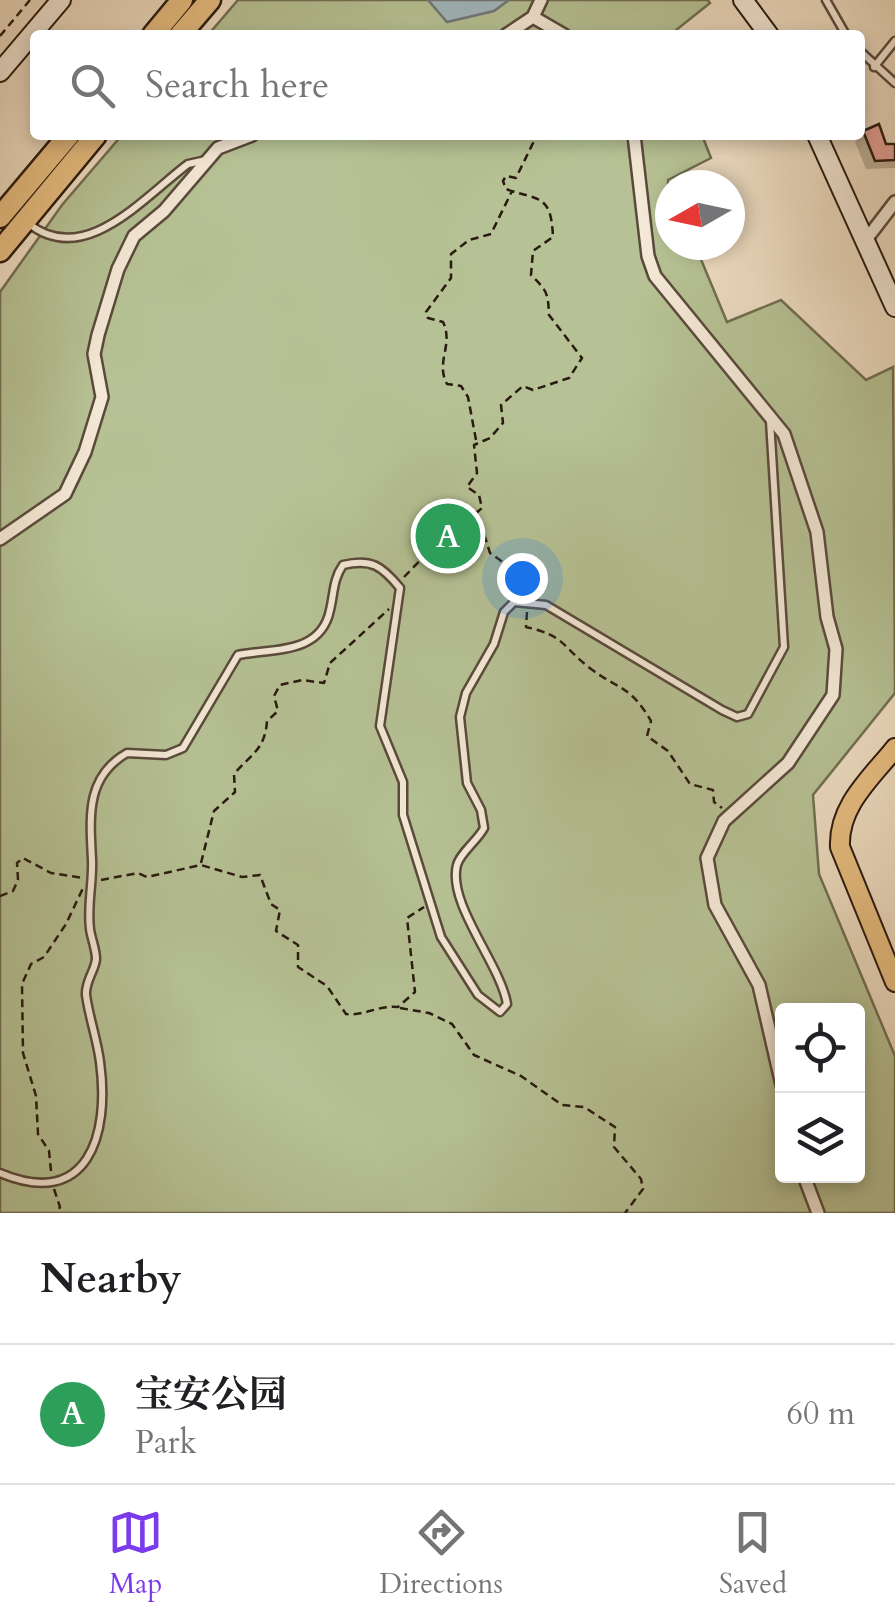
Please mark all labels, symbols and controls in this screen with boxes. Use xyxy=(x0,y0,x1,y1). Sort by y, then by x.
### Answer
search box xyxy=(30,30,865,140)
icon: search xyxy=(65,58,120,113)
text: Search here xyxy=(145,59,329,111)
north arrow xyxy=(655,170,745,260)
pin: A xyxy=(416,498,480,574)
your location xyxy=(497,553,548,604)
map controls xyxy=(775,1003,865,1183)
button: locate xyxy=(775,1003,865,1093)
button: layers xyxy=(775,1093,865,1183)
text: Nearby xyxy=(40,1250,182,1307)
text: 宝安公园 xyxy=(135,1369,287,1421)
text: A xyxy=(60,1392,85,1436)
text: 60 m xyxy=(787,1392,855,1436)
text: Park xyxy=(135,1421,197,1465)
tab: Map xyxy=(108,1505,163,1603)
tab: Directions xyxy=(379,1505,503,1603)
tab: Saved xyxy=(719,1505,787,1603)

